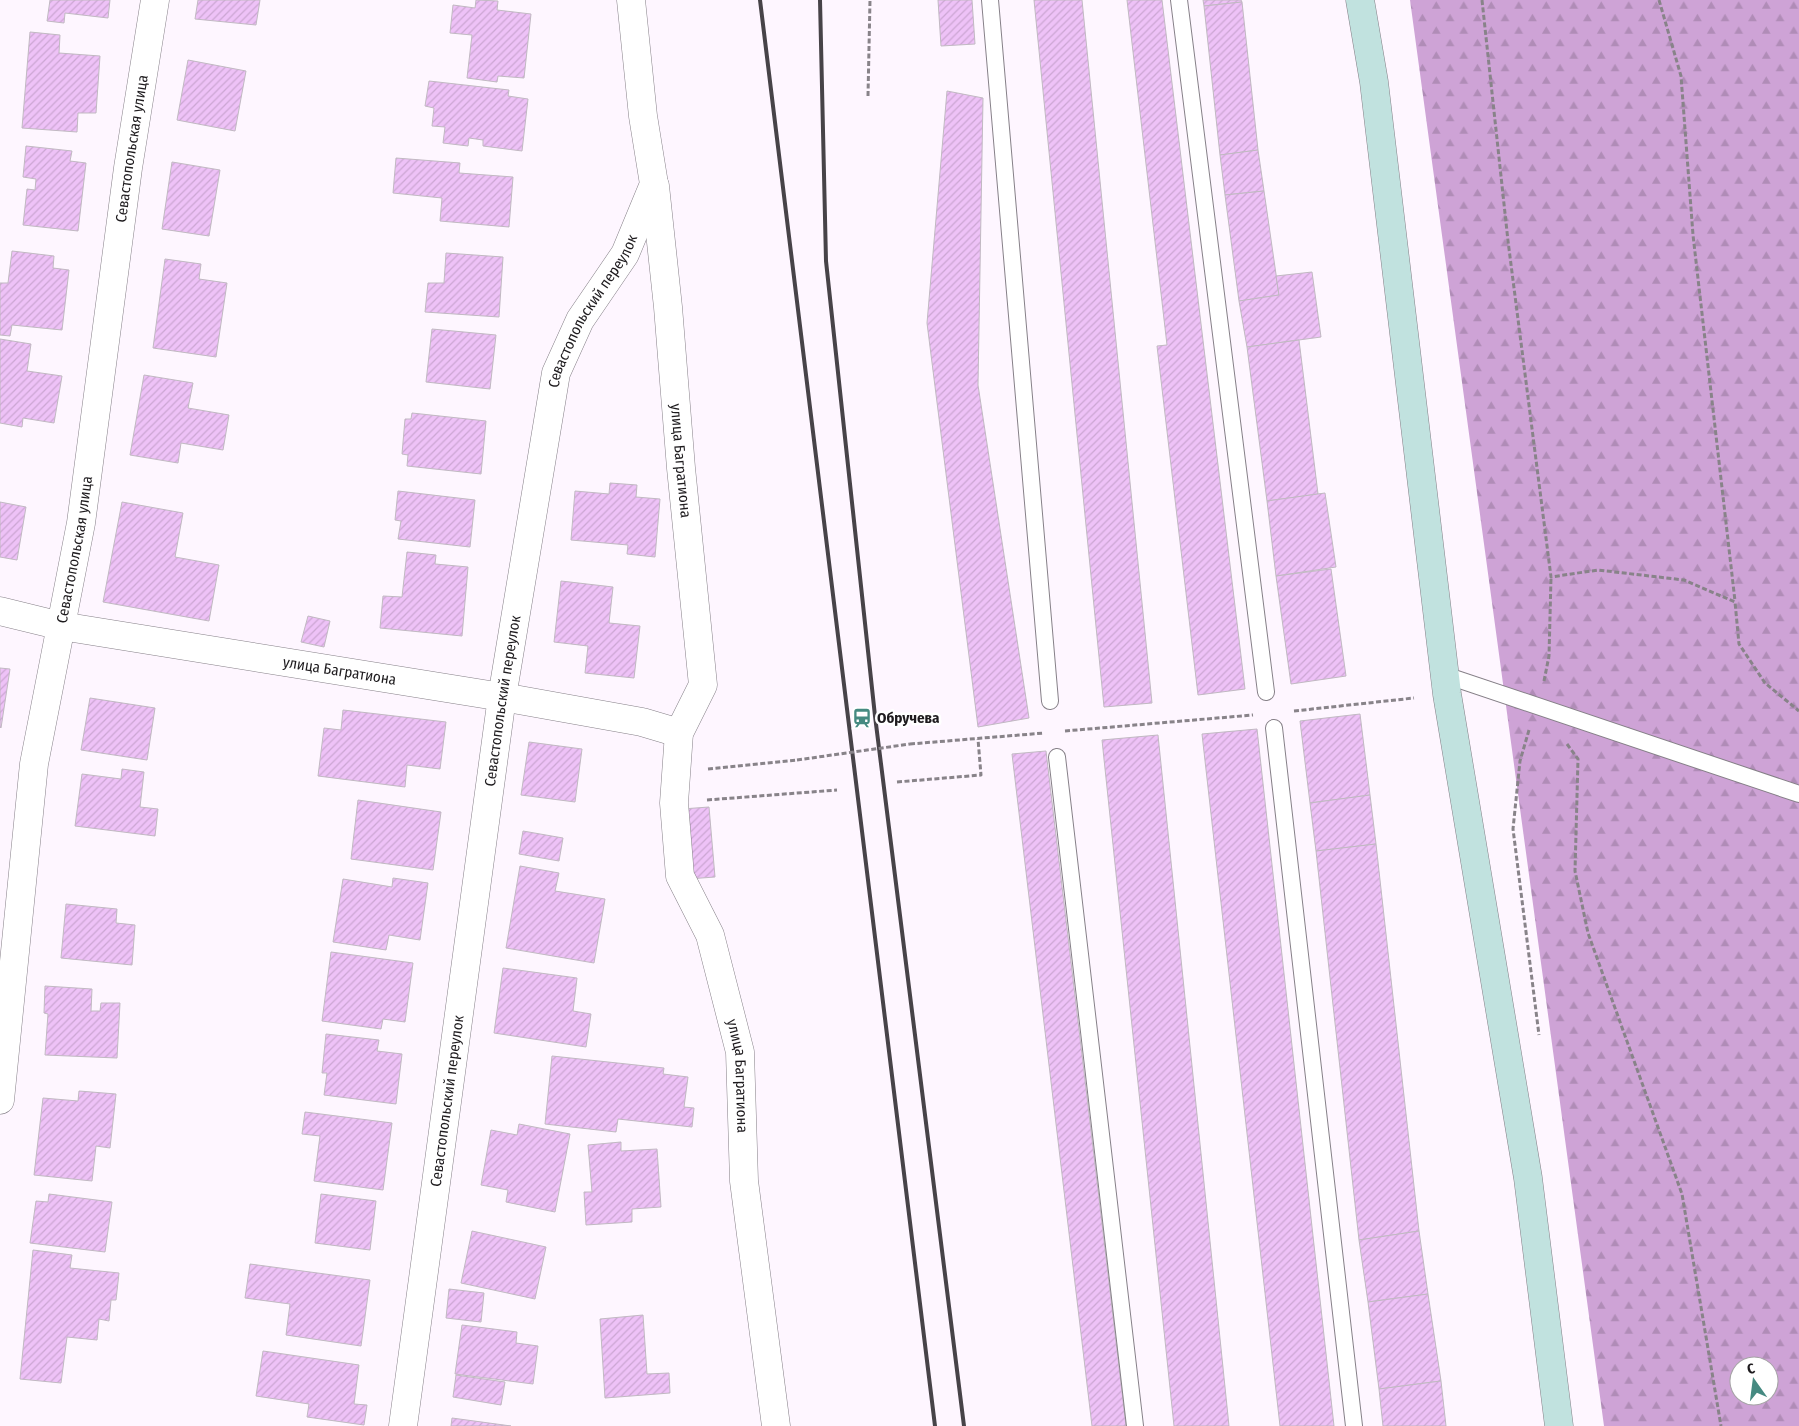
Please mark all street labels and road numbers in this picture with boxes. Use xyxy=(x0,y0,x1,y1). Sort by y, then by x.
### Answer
street label: Севастопольская улица xyxy=(112,74,152,224)
street label: Севастопольский переулок xyxy=(545,232,641,389)
street label: улица Багратиона xyxy=(667,403,695,519)
street label: Севастопольская улица xyxy=(53,475,96,625)
street label: Севастопольский переулок xyxy=(481,614,524,788)
street label: улица Багратиона xyxy=(282,653,398,689)
street label: Севастопольский переулок xyxy=(427,1014,468,1188)
street label: улица Багратиона xyxy=(723,1017,752,1133)

